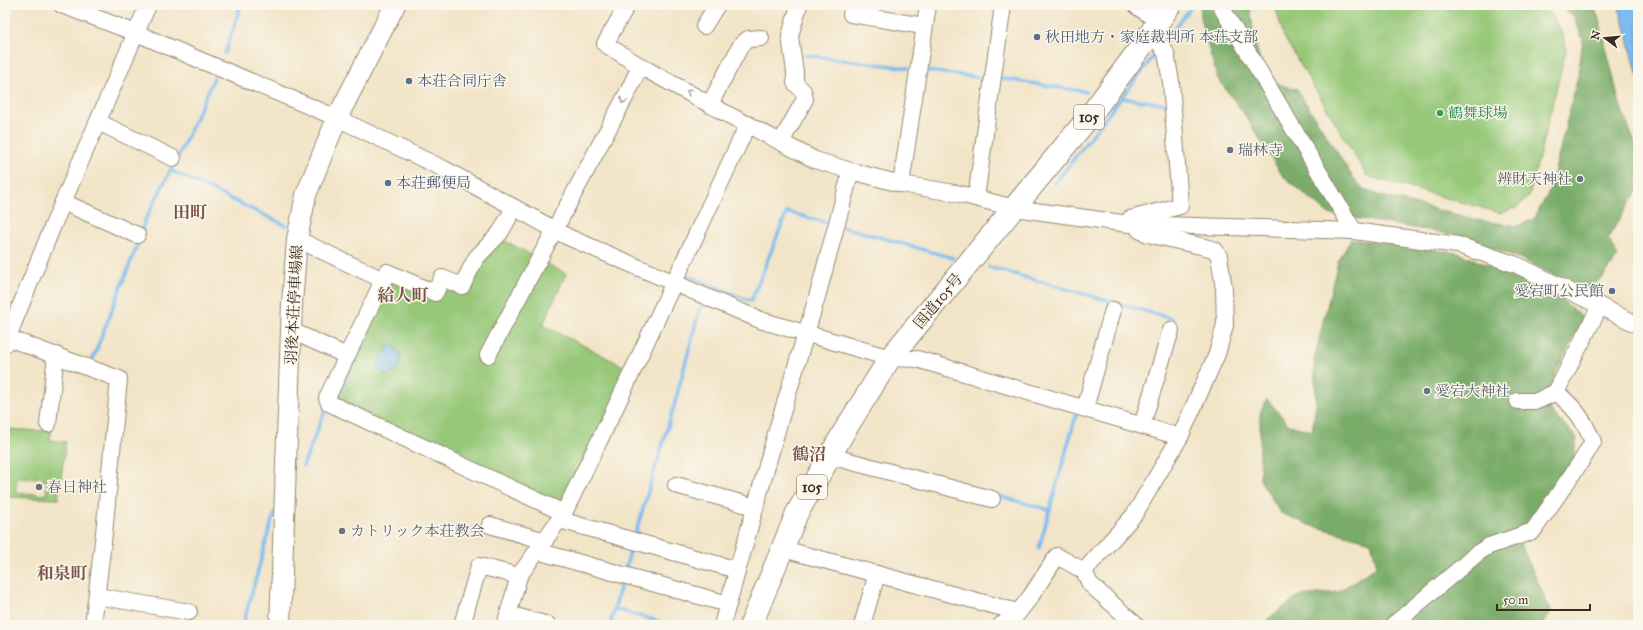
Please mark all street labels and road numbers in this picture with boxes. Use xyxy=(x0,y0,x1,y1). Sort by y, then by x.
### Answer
road number: 105 xyxy=(1074,105,1104,129)
street label: 羽後本荘停車場線 xyxy=(282,245,306,365)
street label: 国道105号 xyxy=(910,270,966,332)
road number: 105 xyxy=(797,475,827,499)

